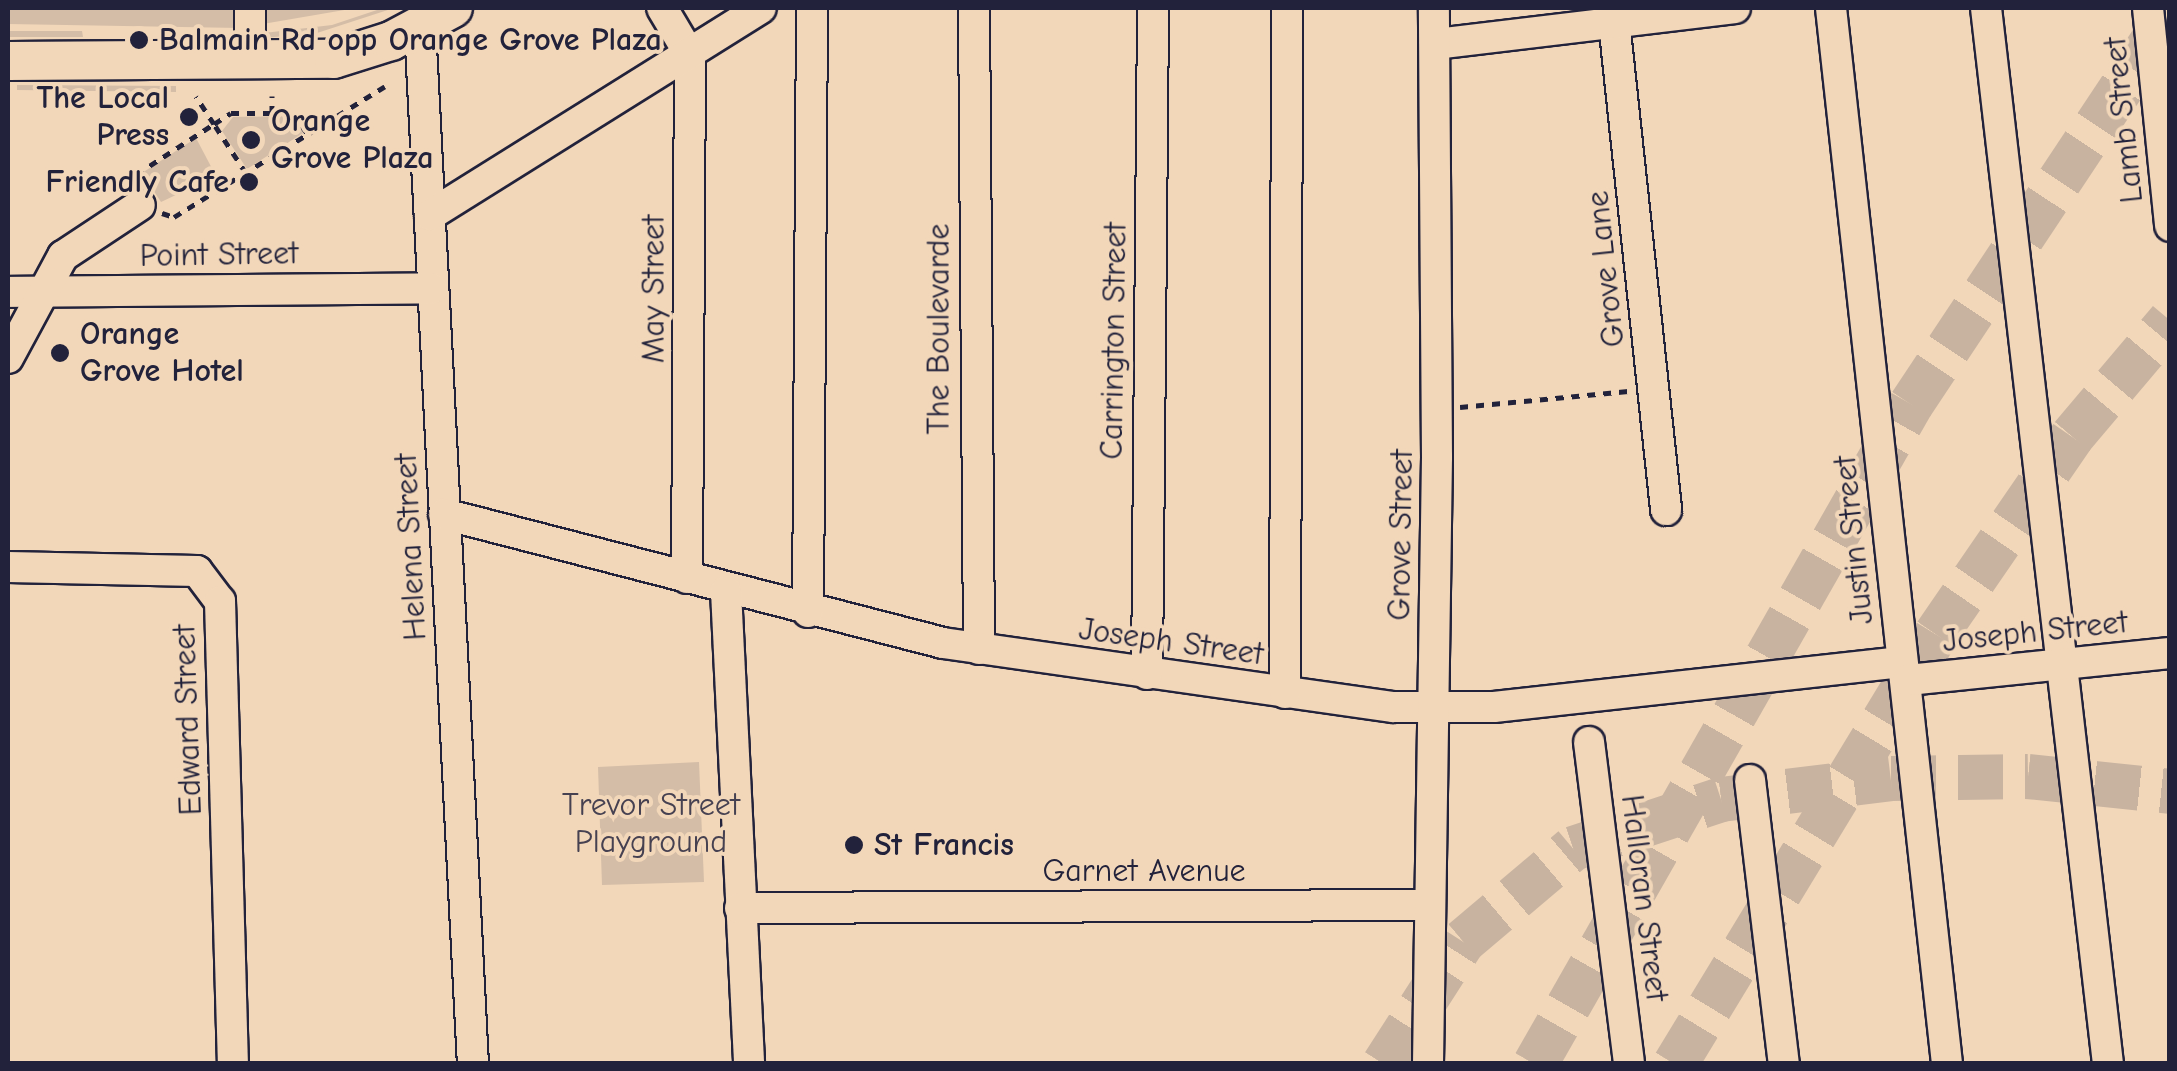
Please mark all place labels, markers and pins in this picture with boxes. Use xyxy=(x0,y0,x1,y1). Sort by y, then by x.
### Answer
place label: Balmain Rd opp Orange Grove Plaza xyxy=(159,21,662,59)
marker: Balmain Rd opp Orange Grove Plaza xyxy=(128,29,150,51)
place label: The Local Press xyxy=(36,80,169,155)
place label: Orange Grove Plaza xyxy=(271,103,433,178)
marker: The Local Press xyxy=(178,106,200,128)
marker: Orange Grove Plaza xyxy=(240,129,262,151)
place label: Friendly Cafe xyxy=(46,163,229,201)
marker: Friendly Cafe xyxy=(238,171,260,193)
place label: Orange Grove Hotel xyxy=(80,316,244,391)
marker: Orange Grove Hotel xyxy=(49,342,71,364)
place label: St Francis xyxy=(874,826,1014,864)
marker: St Francis xyxy=(843,834,865,856)

